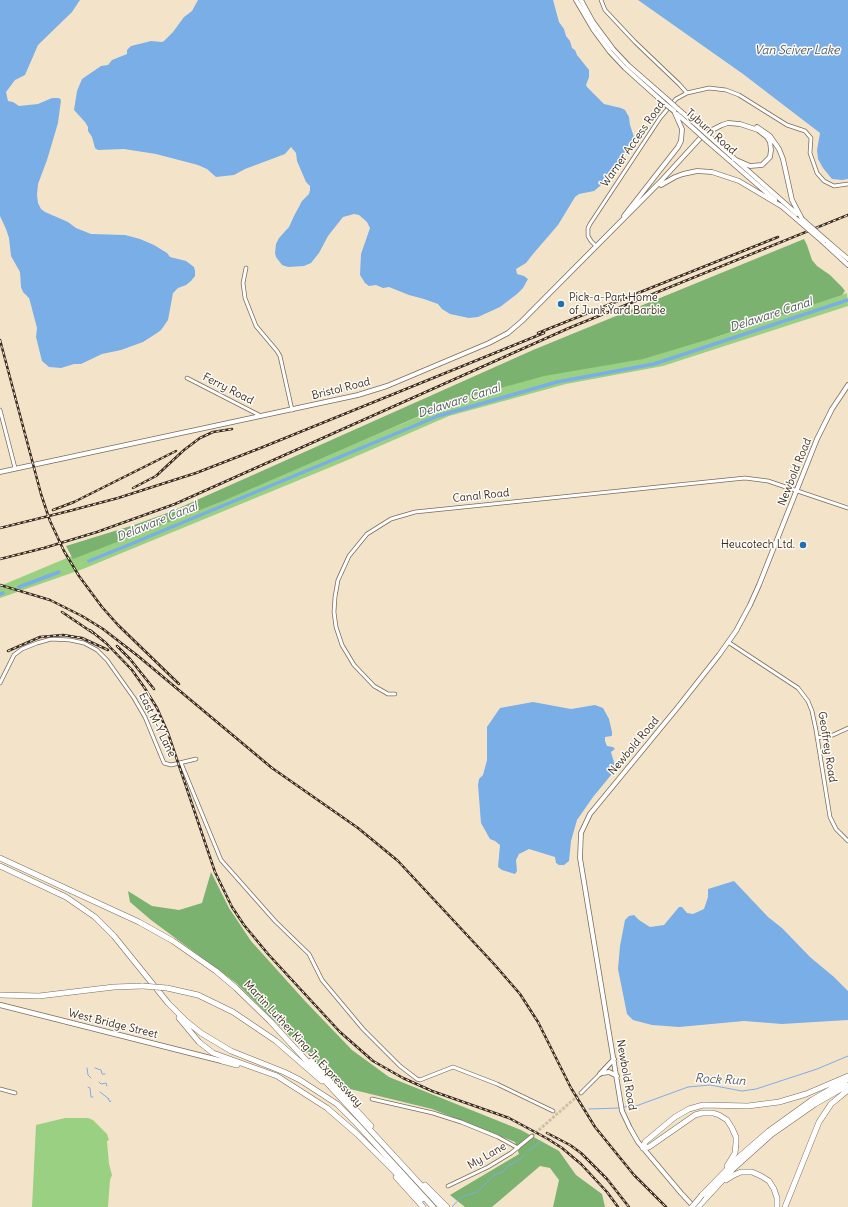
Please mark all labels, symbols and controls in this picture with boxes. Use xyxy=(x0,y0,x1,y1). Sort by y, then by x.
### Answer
water label: Van Sciver Lake xyxy=(755,44,839,58)
street label: Warner Access Road xyxy=(598,98,668,190)
street label: Tyburn Road xyxy=(683,106,739,158)
place label: Pick-a-Part Home of Junk Yard Barbie xyxy=(569,291,665,317)
water label: Delaware Canal xyxy=(728,295,814,335)
marker: Pick-a-Part Home of Junk Yard Barbie xyxy=(556,299,566,309)
street label: Ferry Road xyxy=(200,371,256,407)
street label: Bristol Road xyxy=(310,375,372,403)
water label: Delaware Canal xyxy=(416,381,502,421)
street label: Newbold Road xyxy=(775,436,815,508)
street label: Canal Road xyxy=(452,486,510,506)
water label: Delaware Canal xyxy=(115,499,199,545)
place label: Heucotech Ltd. xyxy=(721,538,795,552)
marker: Heucotech Ltd. xyxy=(798,540,808,550)
street label: East M-Y Lane xyxy=(136,691,178,759)
street label: Geoffrey Road xyxy=(815,710,839,784)
street label: Newbold Road xyxy=(606,714,662,778)
street label: Martin Luther King Jr. Expressway xyxy=(241,978,365,1110)
street label: West Bridge Street xyxy=(67,1007,159,1041)
street label: Newbold Road xyxy=(613,1039,639,1111)
water label: Rock Run xyxy=(694,1071,746,1089)
street label: My Lane xyxy=(465,1140,509,1172)

